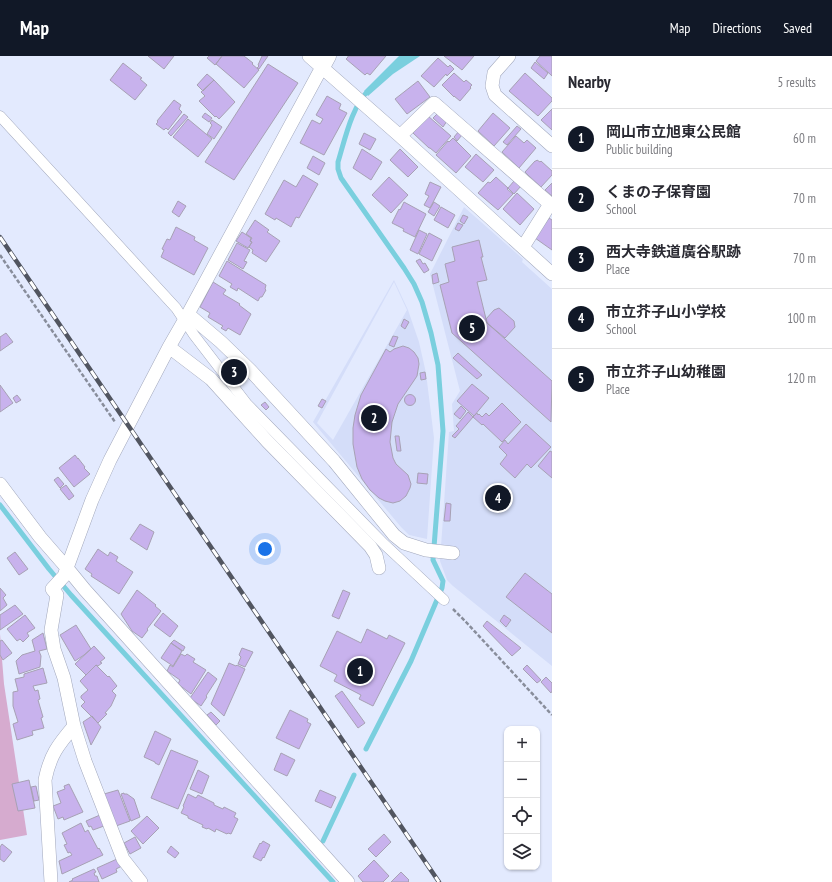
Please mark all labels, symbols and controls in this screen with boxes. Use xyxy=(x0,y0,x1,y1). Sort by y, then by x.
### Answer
text: Map xyxy=(20,16,49,40)
text: Map xyxy=(670,19,690,37)
text: Directions xyxy=(712,19,761,37)
text: Saved xyxy=(783,19,812,37)
text: Nearby xyxy=(568,71,611,93)
text: 5 results xyxy=(777,74,816,91)
text: 岡山市立旭東公民館 xyxy=(606,122,741,141)
text: 1 xyxy=(578,130,584,147)
text: 60 m xyxy=(793,130,816,147)
text: Public building xyxy=(606,141,673,158)
text: くまの子保育園 xyxy=(606,182,711,201)
text: 2 xyxy=(578,190,584,207)
text: 70 m xyxy=(793,190,816,207)
text: School xyxy=(606,201,636,218)
text: 西大寺鉄道廣谷駅跡 xyxy=(606,242,741,261)
text: 3 xyxy=(578,250,584,267)
text: 70 m xyxy=(793,250,816,267)
text: Place xyxy=(606,261,630,278)
text: 市立芥子山小学校 xyxy=(606,302,726,321)
text: 4 xyxy=(578,310,584,327)
text: 100 m xyxy=(787,310,816,327)
pin: 5 xyxy=(459,313,485,343)
text: School xyxy=(606,321,636,338)
pin: 3 xyxy=(221,357,247,387)
text: 市立芥子山幼稚園 xyxy=(606,362,726,381)
text: 5 xyxy=(578,370,584,387)
text: 120 m xyxy=(787,370,816,387)
text: Place xyxy=(606,381,630,398)
pin: 2 xyxy=(361,403,387,433)
pin: 4 xyxy=(485,483,511,513)
your location xyxy=(255,539,275,559)
pin: 1 xyxy=(347,656,373,686)
map controls xyxy=(504,726,540,870)
button: + xyxy=(504,726,540,762)
button: − xyxy=(504,762,540,798)
button: locate xyxy=(504,798,540,834)
button: layers xyxy=(504,834,540,870)

